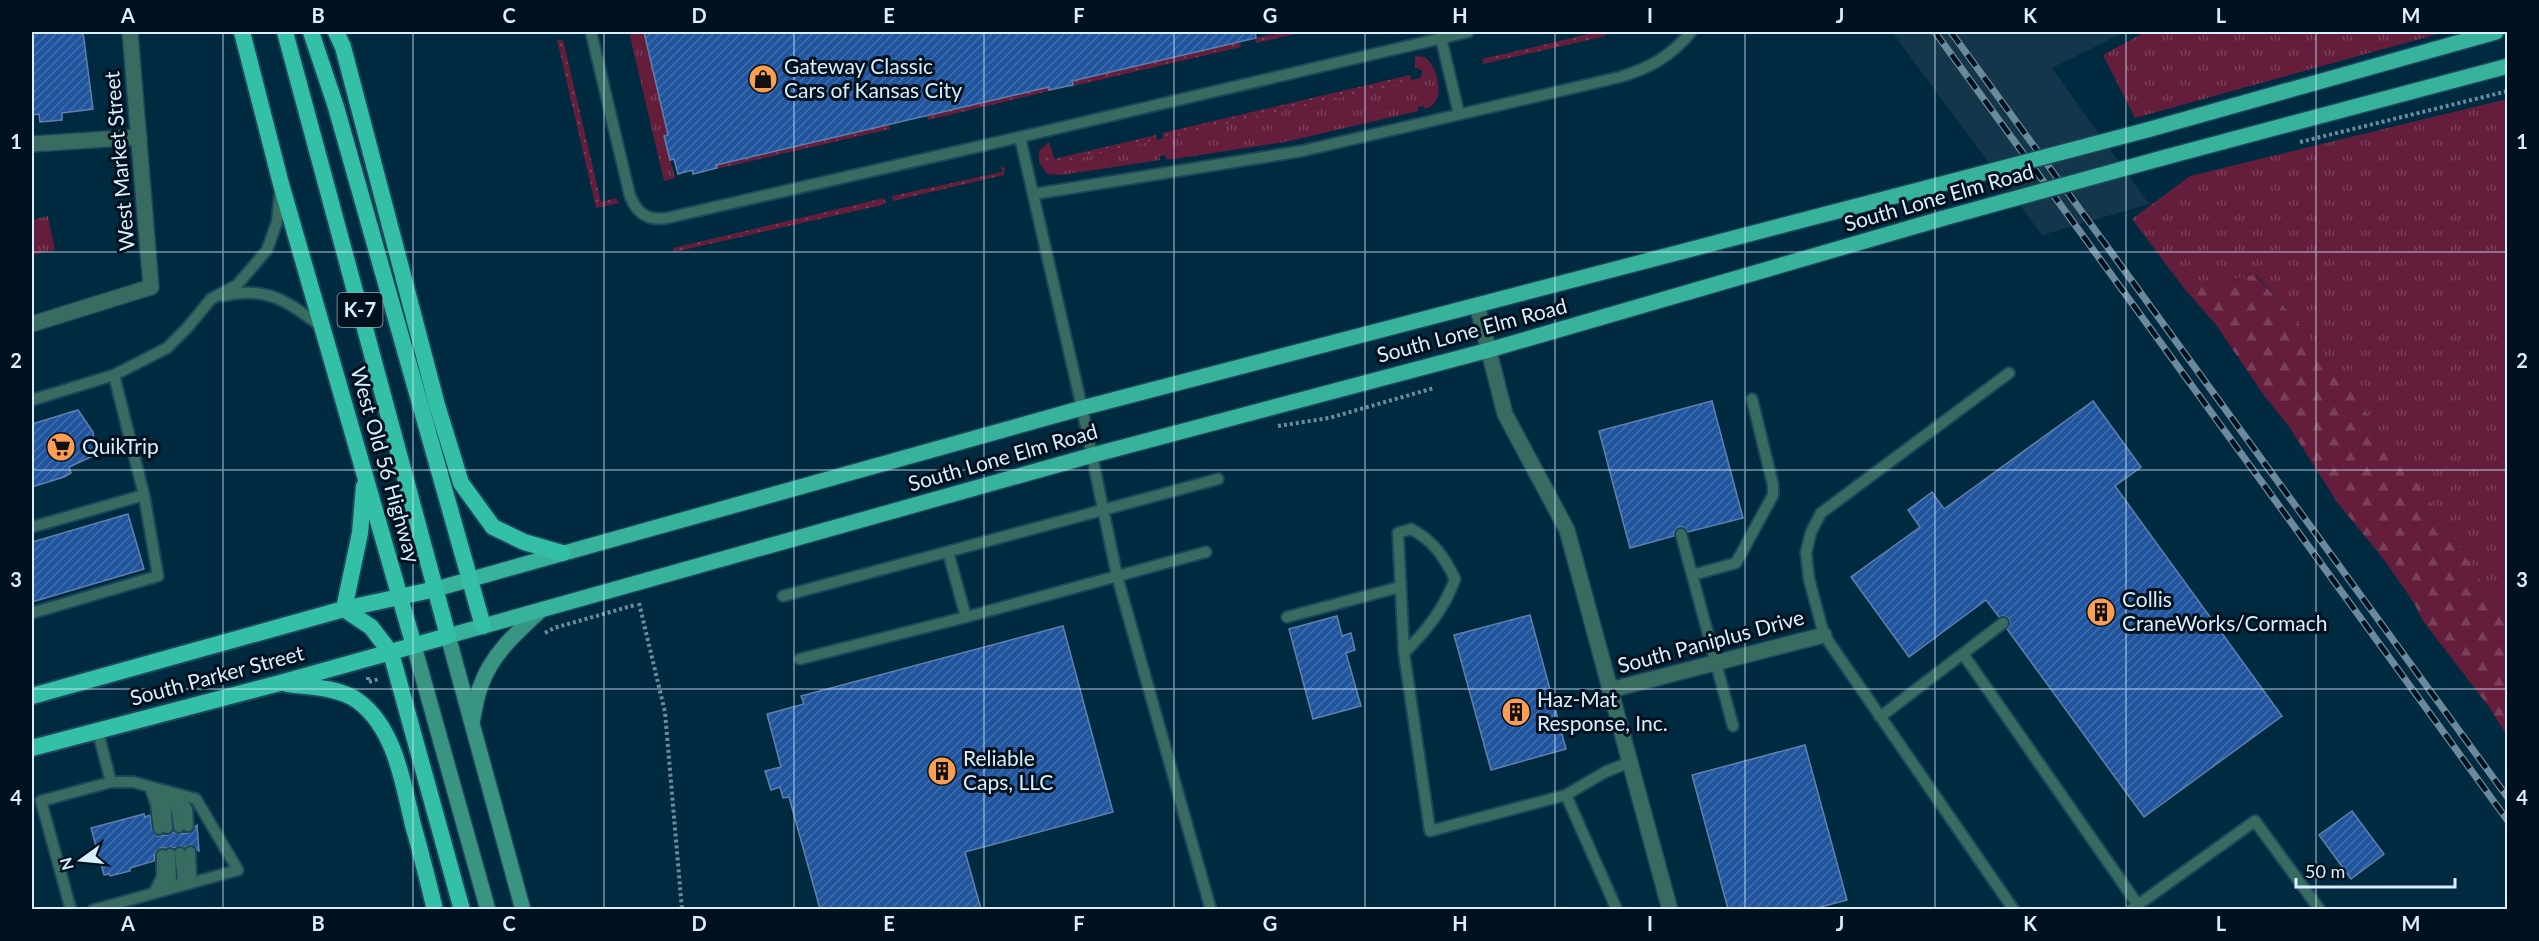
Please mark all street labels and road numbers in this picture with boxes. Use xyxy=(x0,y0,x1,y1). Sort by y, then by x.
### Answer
street label: West Market Street xyxy=(98,70,139,252)
street label: South Lone Elm Road xyxy=(1841,158,2036,236)
street label: South Lone Elm Road xyxy=(1374,292,1569,367)
road number: K-7 xyxy=(338,293,382,327)
street label: West Old 56 Highway xyxy=(346,364,426,566)
street label: South Lone Elm Road xyxy=(905,418,1100,496)
street label: South Paniplus Drive xyxy=(1615,604,1807,677)
street label: South Parker Street xyxy=(127,639,307,710)

